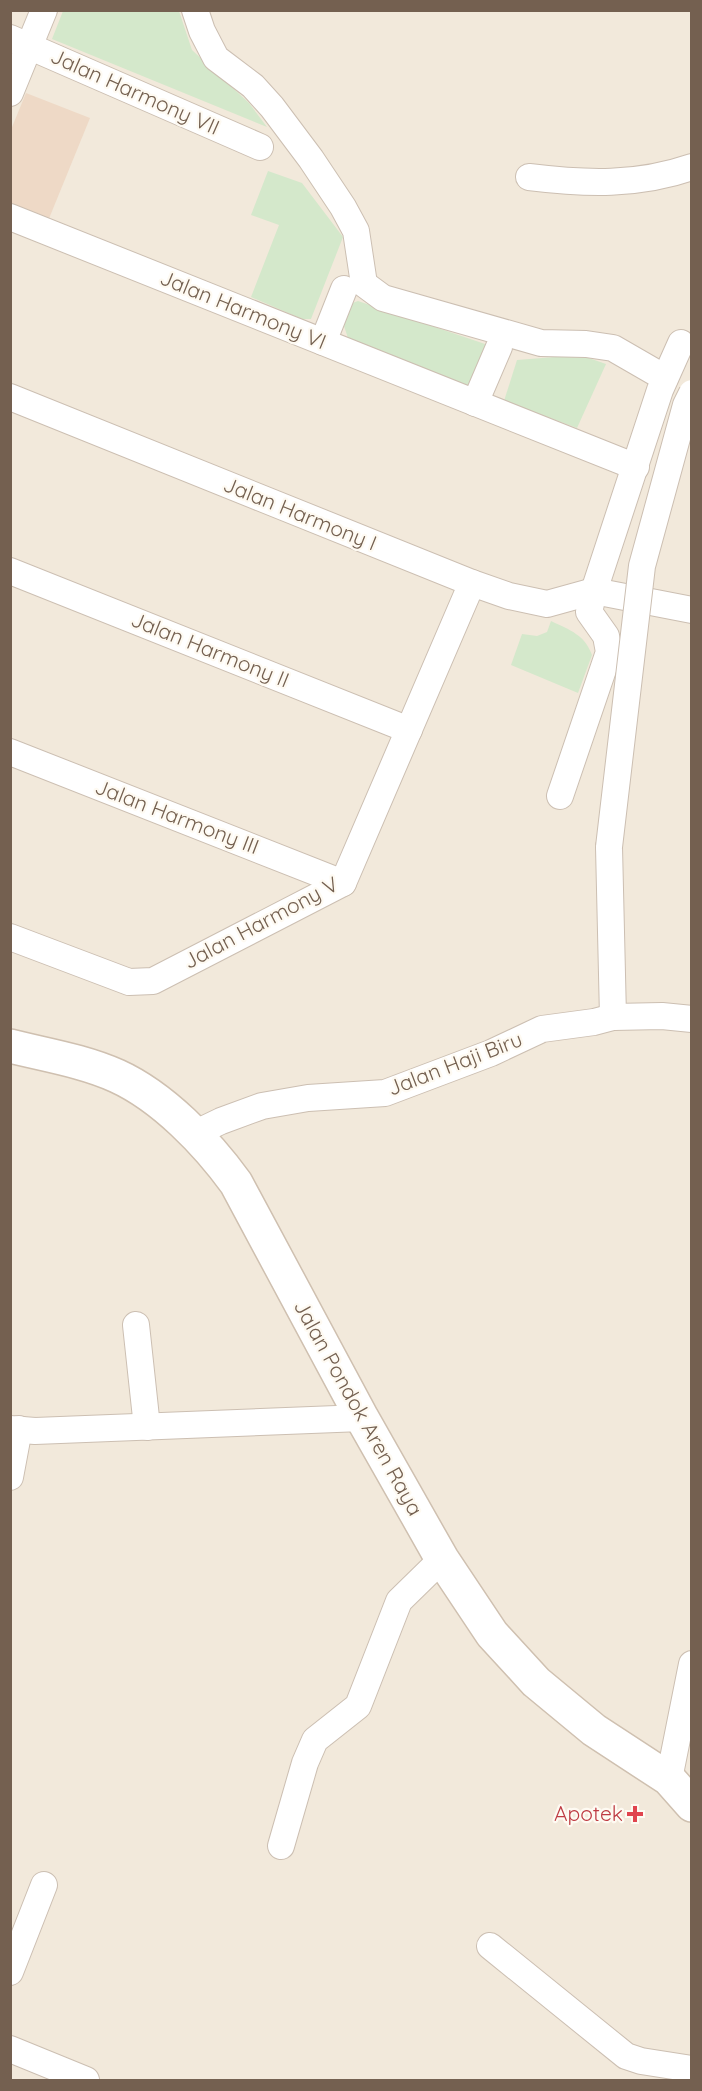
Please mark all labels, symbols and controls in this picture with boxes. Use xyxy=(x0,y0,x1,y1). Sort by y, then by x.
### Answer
street label: Jalan Harmony VII xyxy=(47,42,224,140)
street label: Jalan Harmony VI xyxy=(157,264,330,354)
street label: Jalan Harmony I xyxy=(220,471,381,556)
street label: Jalan Harmony II xyxy=(128,606,293,693)
street label: Jalan Harmony III xyxy=(92,773,263,859)
street label: Jalan Harmony V xyxy=(179,870,342,974)
street label: Jalan Haji Biru xyxy=(384,1025,526,1101)
street label: Jalan Pondok Aren Raya xyxy=(289,1295,429,1520)
place label: Apotek xyxy=(554,1800,623,1826)
marker: Apotek xyxy=(628,1807,642,1821)

